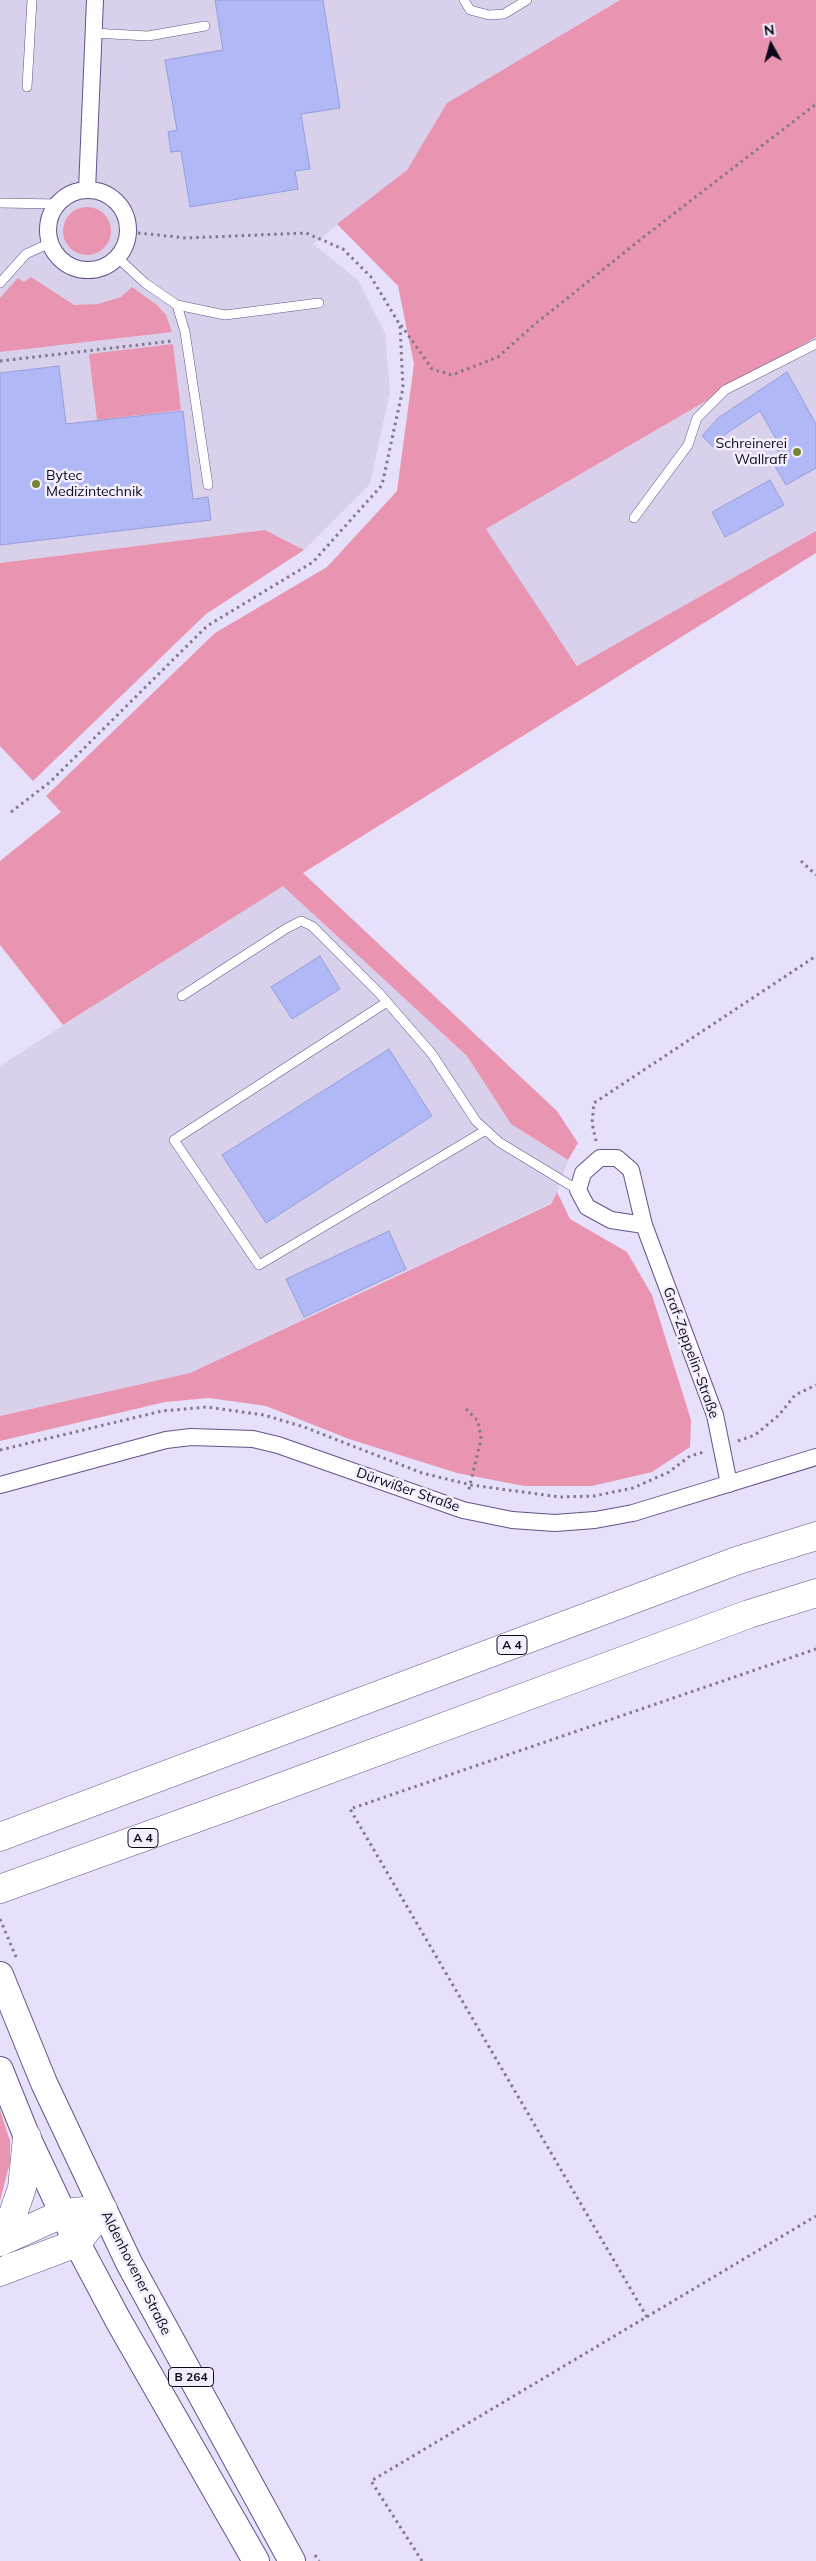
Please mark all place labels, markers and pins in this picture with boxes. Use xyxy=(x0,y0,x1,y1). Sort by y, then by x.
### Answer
place label: Schreinerei Wallraff xyxy=(715,436,787,468)
marker: Schreinerei Wallraff xyxy=(791,446,803,458)
place label: Bytec Medizintechnik xyxy=(46,468,142,501)
marker: Bytec Medizintechnik xyxy=(30,478,42,490)

